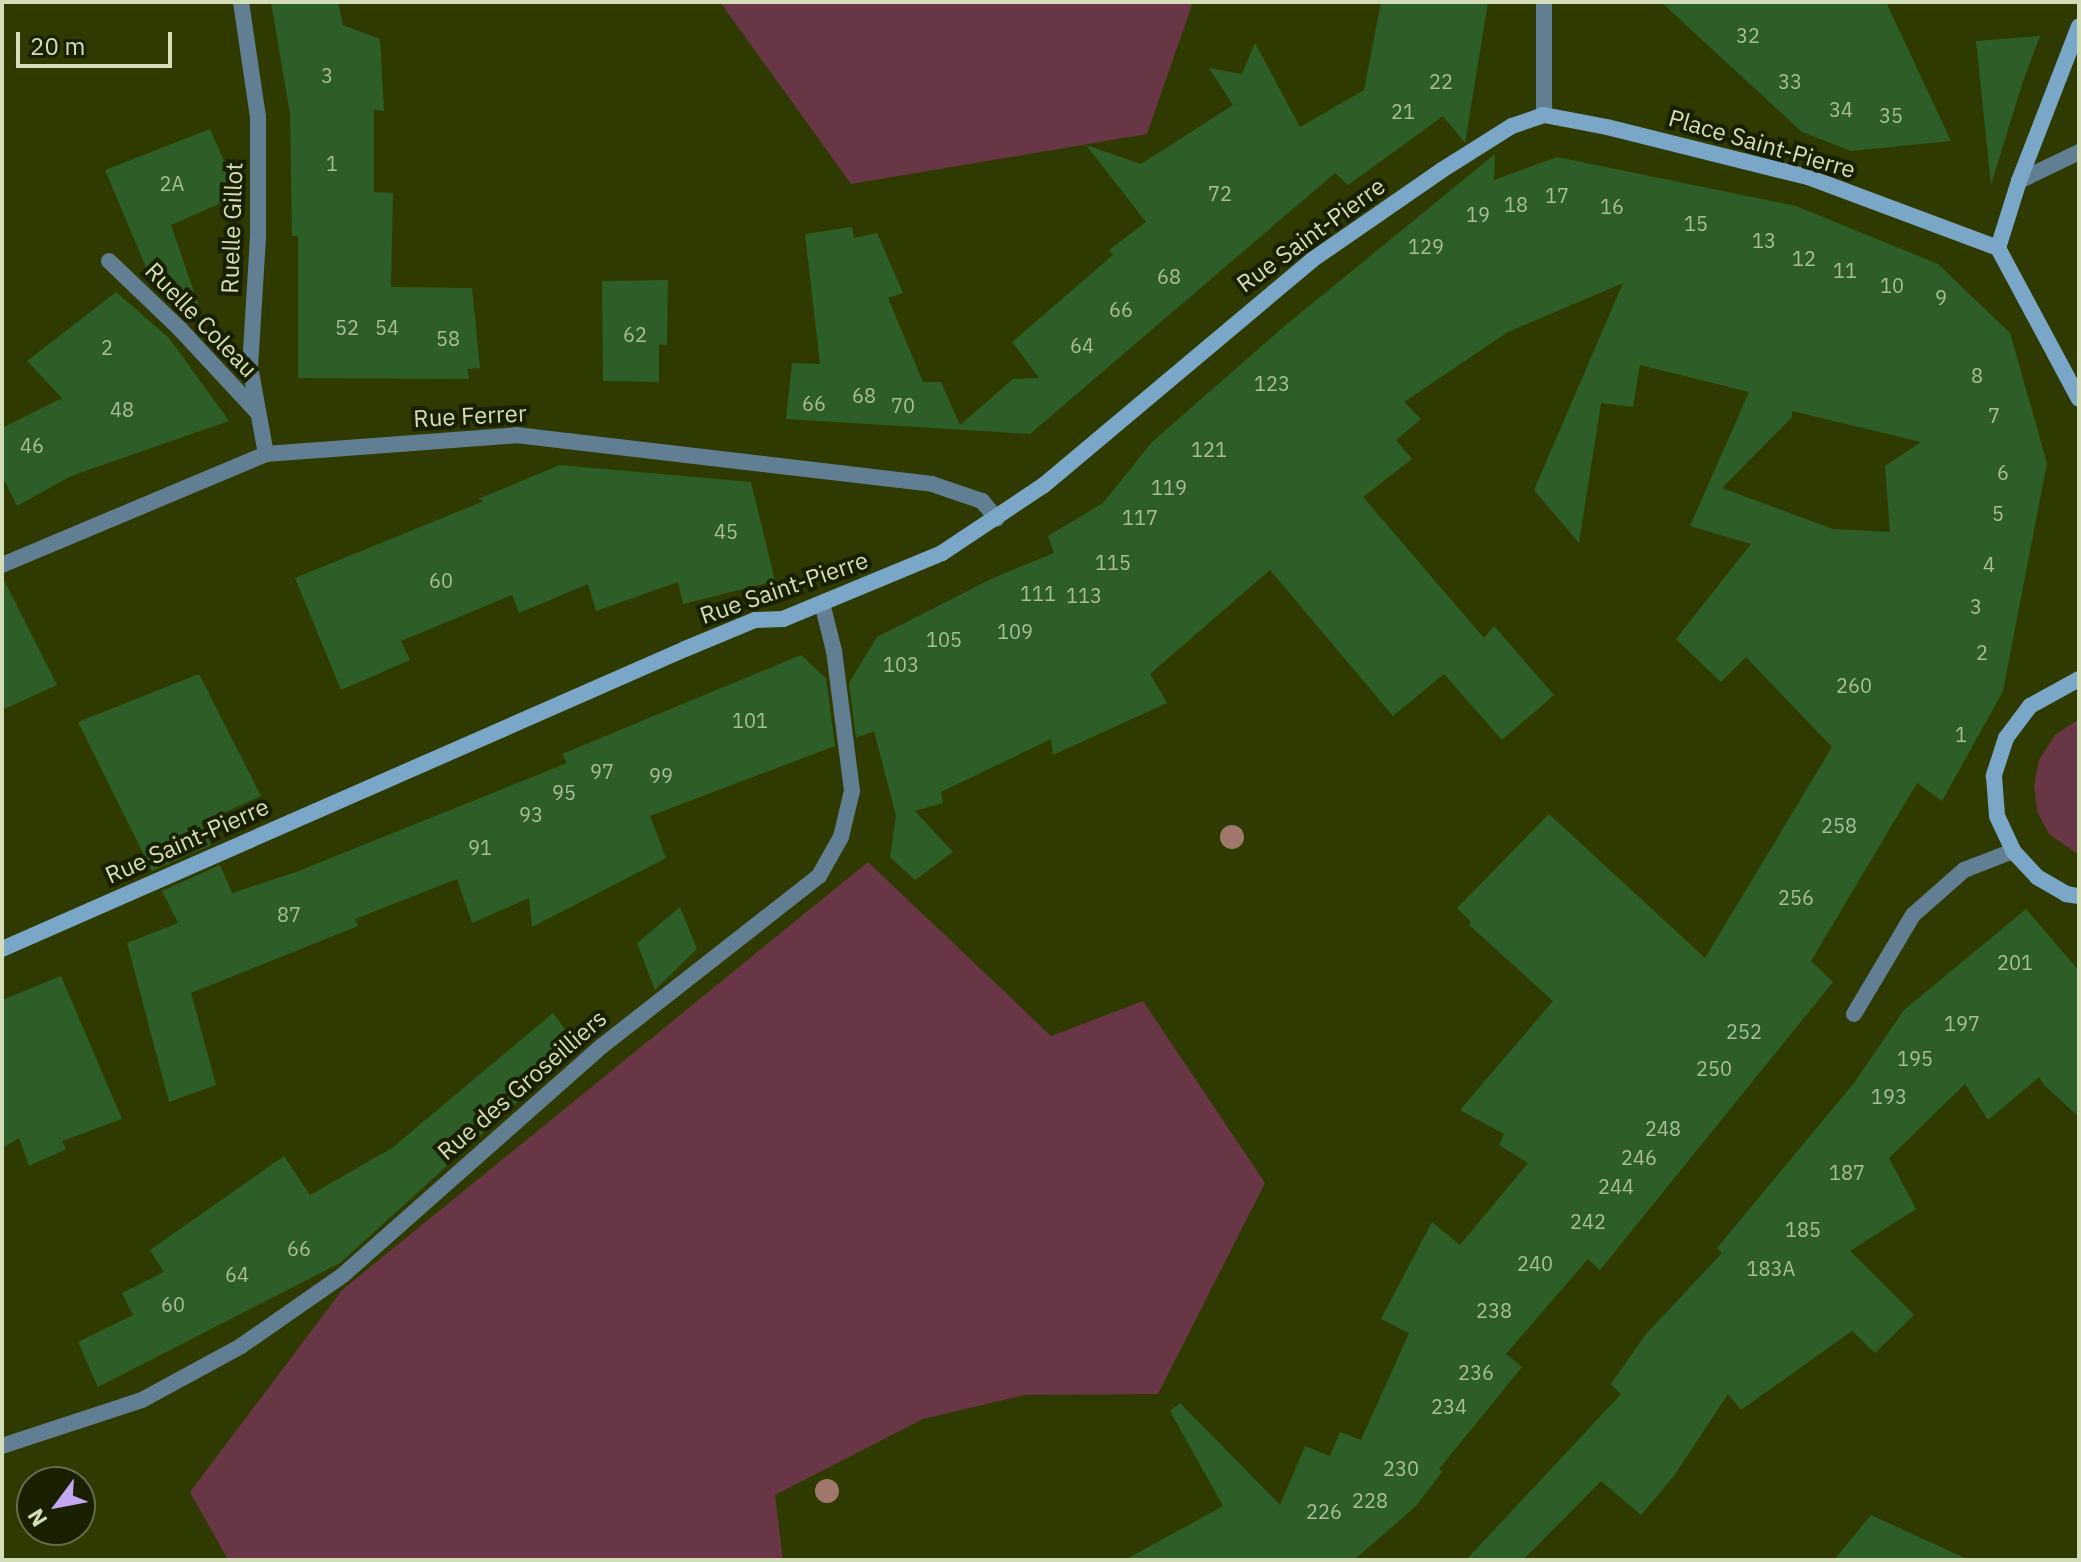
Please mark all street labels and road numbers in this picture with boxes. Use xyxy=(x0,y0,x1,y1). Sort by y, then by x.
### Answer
street label: Place Saint-Pierre xyxy=(1665,104,1859,184)
street label: Ruelle Gillot xyxy=(215,162,249,294)
street label: Rue Saint-Pierre xyxy=(1231,172,1391,298)
street label: Ruelle Coleau xyxy=(139,257,263,383)
street label: Rue Ferrer xyxy=(413,399,527,433)
street label: Rue Saint-Pierre xyxy=(696,546,872,630)
street label: Rue Saint-Pierre xyxy=(101,792,273,890)
street label: Rue des Groseilliers xyxy=(432,1004,612,1166)

